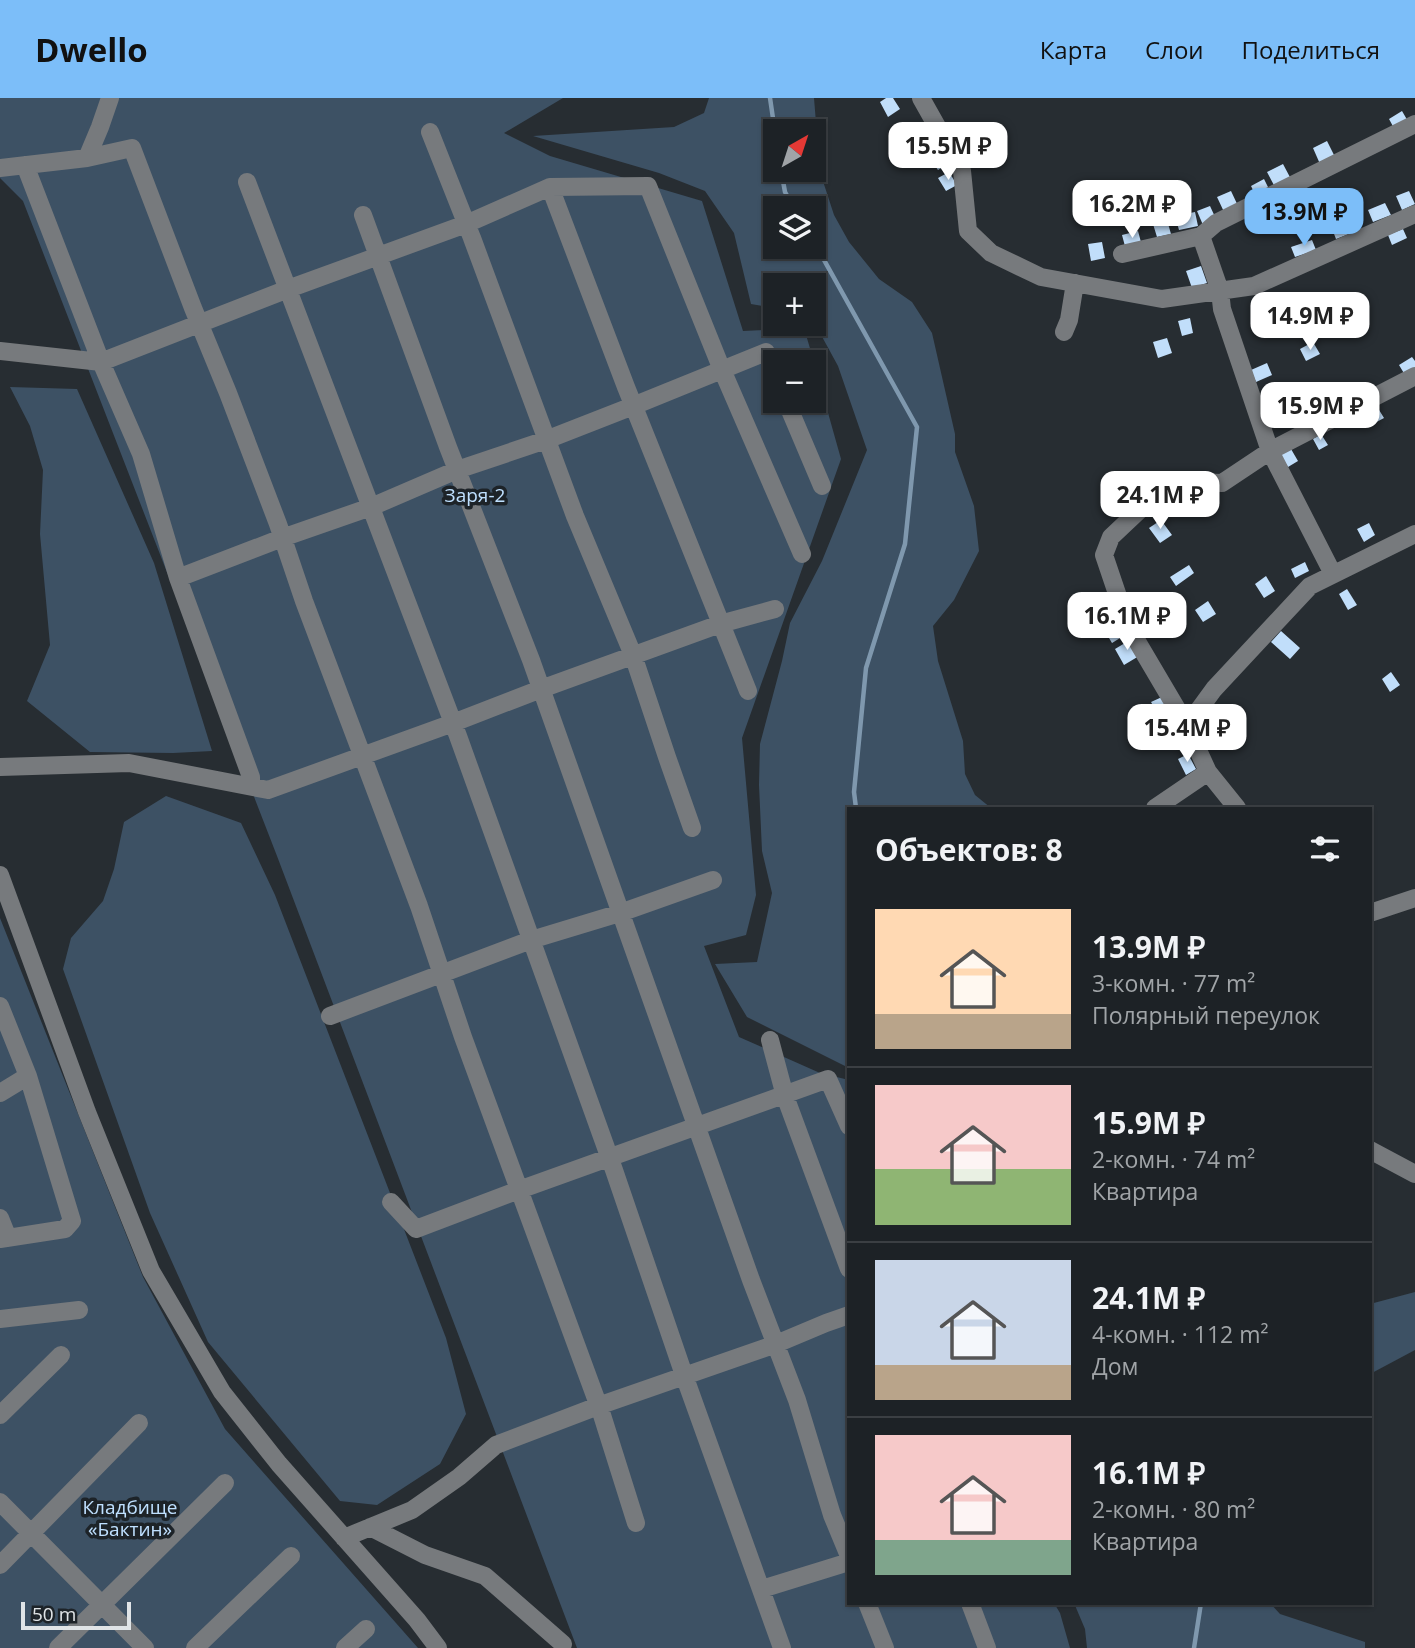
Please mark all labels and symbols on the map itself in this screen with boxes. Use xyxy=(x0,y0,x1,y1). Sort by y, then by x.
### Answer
north arrow xyxy=(763,119,826,182)
pin: 15.5M ₽ xyxy=(883,122,1013,182)
pin: 16.2M ₽ xyxy=(1067,180,1197,240)
pin: 13.9M ₽ xyxy=(1239,188,1369,248)
pin: 14.9M ₽ xyxy=(1245,292,1375,352)
pin: 15.9M ₽ xyxy=(1255,382,1385,442)
pin: 24.1M ₽ xyxy=(1095,472,1225,531)
park label: Заря-2 xyxy=(445,482,505,508)
pin: 16.1M ₽ xyxy=(1062,592,1192,652)
pin: 15.4M ₽ xyxy=(1122,704,1252,764)
park label: Кладбище «Бактин» xyxy=(82,1494,178,1542)
scale bar xyxy=(21,1599,131,1631)

